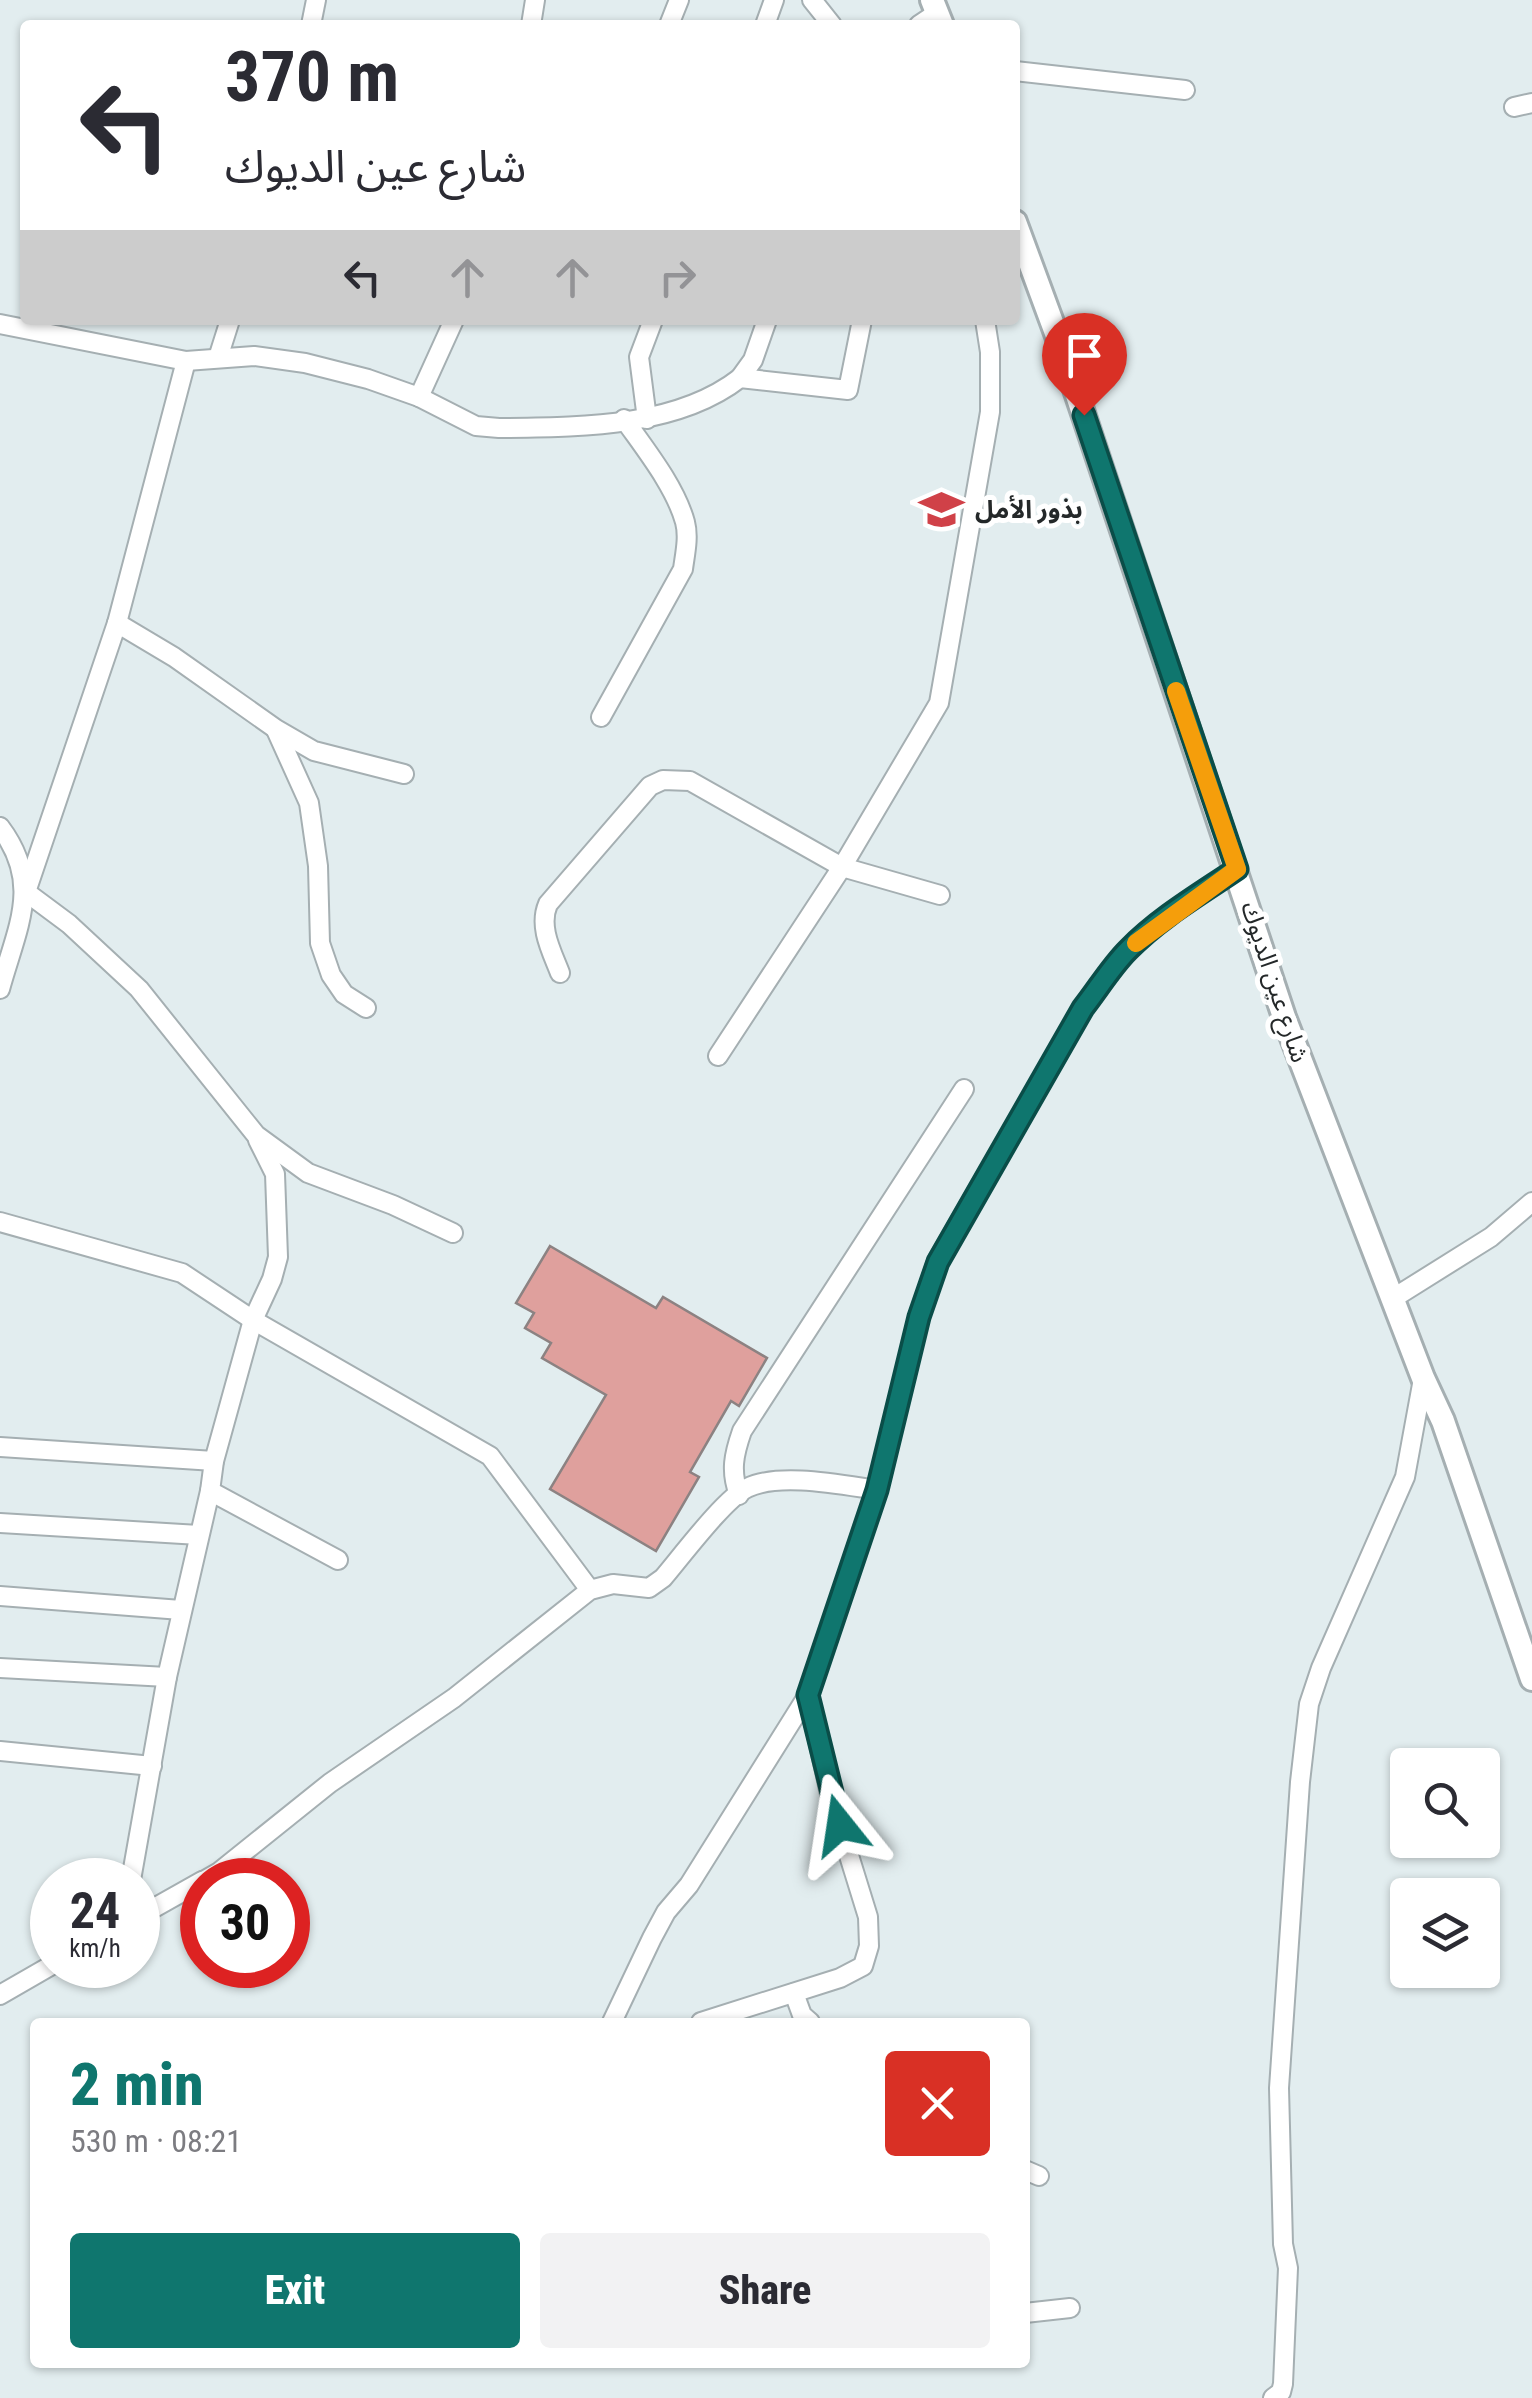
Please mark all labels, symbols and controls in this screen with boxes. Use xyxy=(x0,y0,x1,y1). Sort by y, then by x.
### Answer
text: 370 m xyxy=(225,36,399,118)
icon: left xyxy=(60,60,190,190)
text: شارع عين الديوك xyxy=(225,140,526,193)
icon: left xyxy=(335,250,390,305)
icon: ahead xyxy=(440,250,495,305)
icon: ahead xyxy=(545,250,600,305)
icon: right xyxy=(650,250,705,305)
pin xyxy=(1042,313,1127,416)
icon: arrive xyxy=(1057,328,1112,383)
school or university icon: بذور الأمل xyxy=(918,485,966,533)
place label: بذور الأمل xyxy=(975,495,1083,524)
street label: شارع عين الديوك xyxy=(1232,898,1315,1067)
map controls xyxy=(1390,1748,1500,1988)
button: search xyxy=(1390,1748,1500,1858)
position arrow xyxy=(788,1773,892,1877)
speed limit sign: 30 xyxy=(180,1858,310,1988)
button: layers xyxy=(1390,1878,1500,1988)
text: 24 xyxy=(70,1882,120,1940)
text: km/h xyxy=(69,1934,121,1963)
text: 2 min xyxy=(70,2049,204,2120)
button: close xyxy=(885,2051,990,2156)
text: 530 m · 08:21 xyxy=(70,2122,242,2160)
button: Exit xyxy=(70,2233,520,2348)
button: Share xyxy=(540,2233,990,2348)

